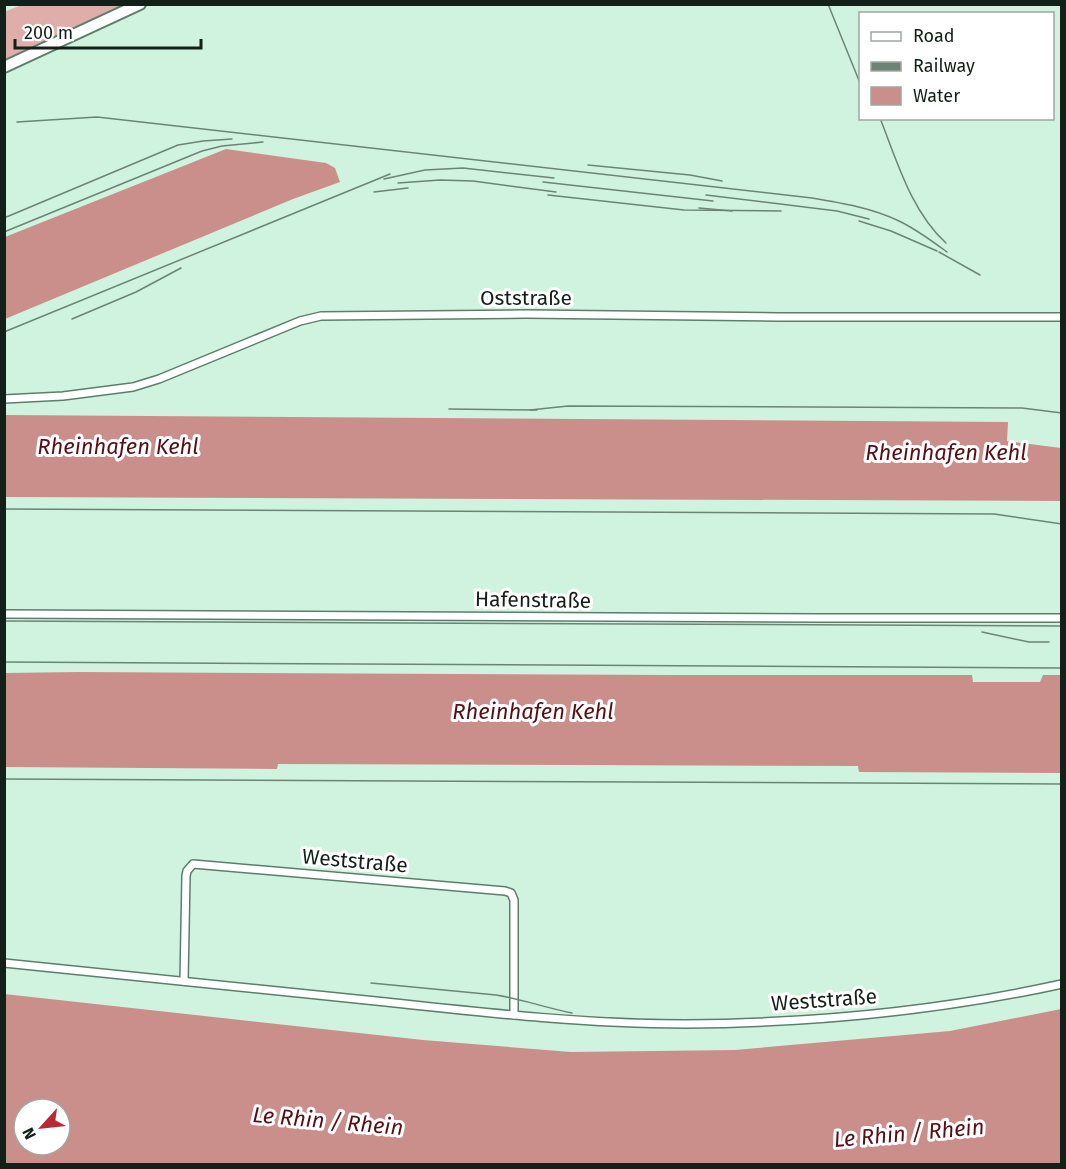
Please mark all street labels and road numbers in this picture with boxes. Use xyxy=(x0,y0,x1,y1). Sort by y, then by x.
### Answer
street label: Oststraße xyxy=(480,285,572,311)
street label: Hafenstraße xyxy=(475,586,591,614)
street label: Weststraße xyxy=(301,843,409,879)
street label: Weststraße xyxy=(770,983,878,1017)

